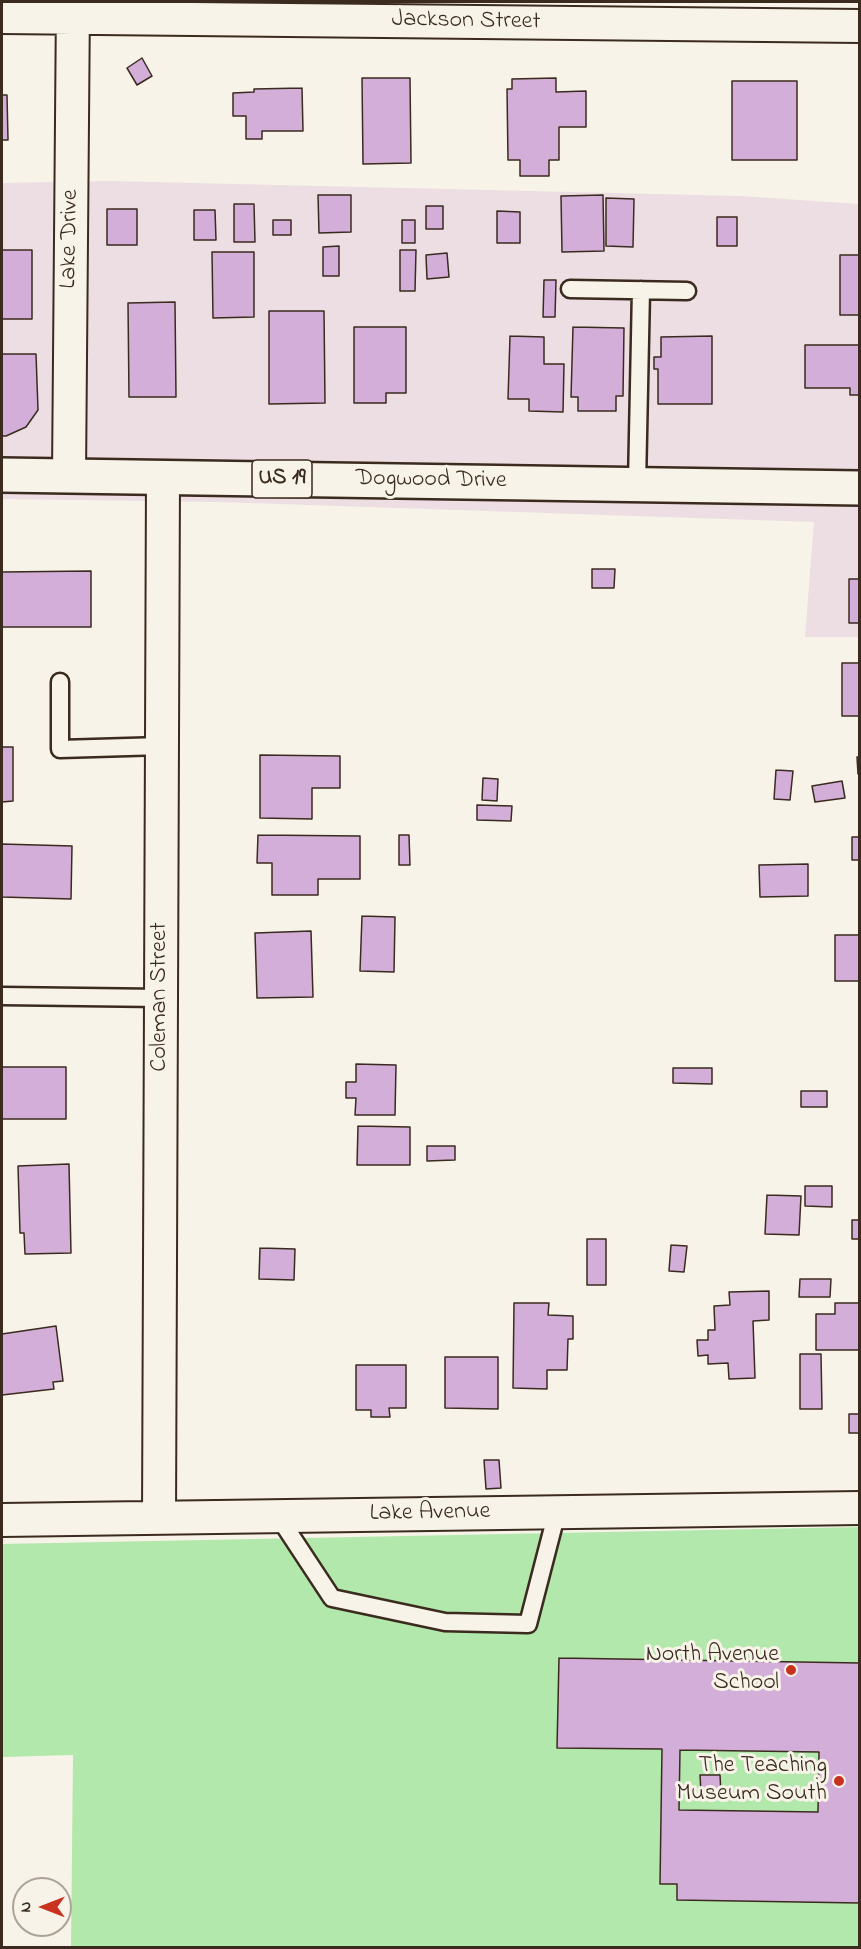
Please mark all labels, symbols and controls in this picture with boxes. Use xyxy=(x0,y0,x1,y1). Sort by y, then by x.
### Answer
street label: Jackson Street xyxy=(391,6,541,38)
street label: Lake Drive xyxy=(56,189,86,289)
road number: US 19 xyxy=(252,460,312,498)
street label: Dogwood Drive xyxy=(355,465,507,497)
street label: Coleman Street xyxy=(147,922,175,1072)
street label: Lake Avenue xyxy=(369,1499,491,1529)
place label: North Avenue School xyxy=(646,1642,779,1698)
marker: North Avenue School xyxy=(784,1663,798,1677)
place label: The Teaching Museum South xyxy=(677,1753,827,1809)
marker: The Teaching Museum South xyxy=(832,1774,846,1788)
north arrow xyxy=(12,1877,72,1937)
text: N xyxy=(14,1902,38,1912)

